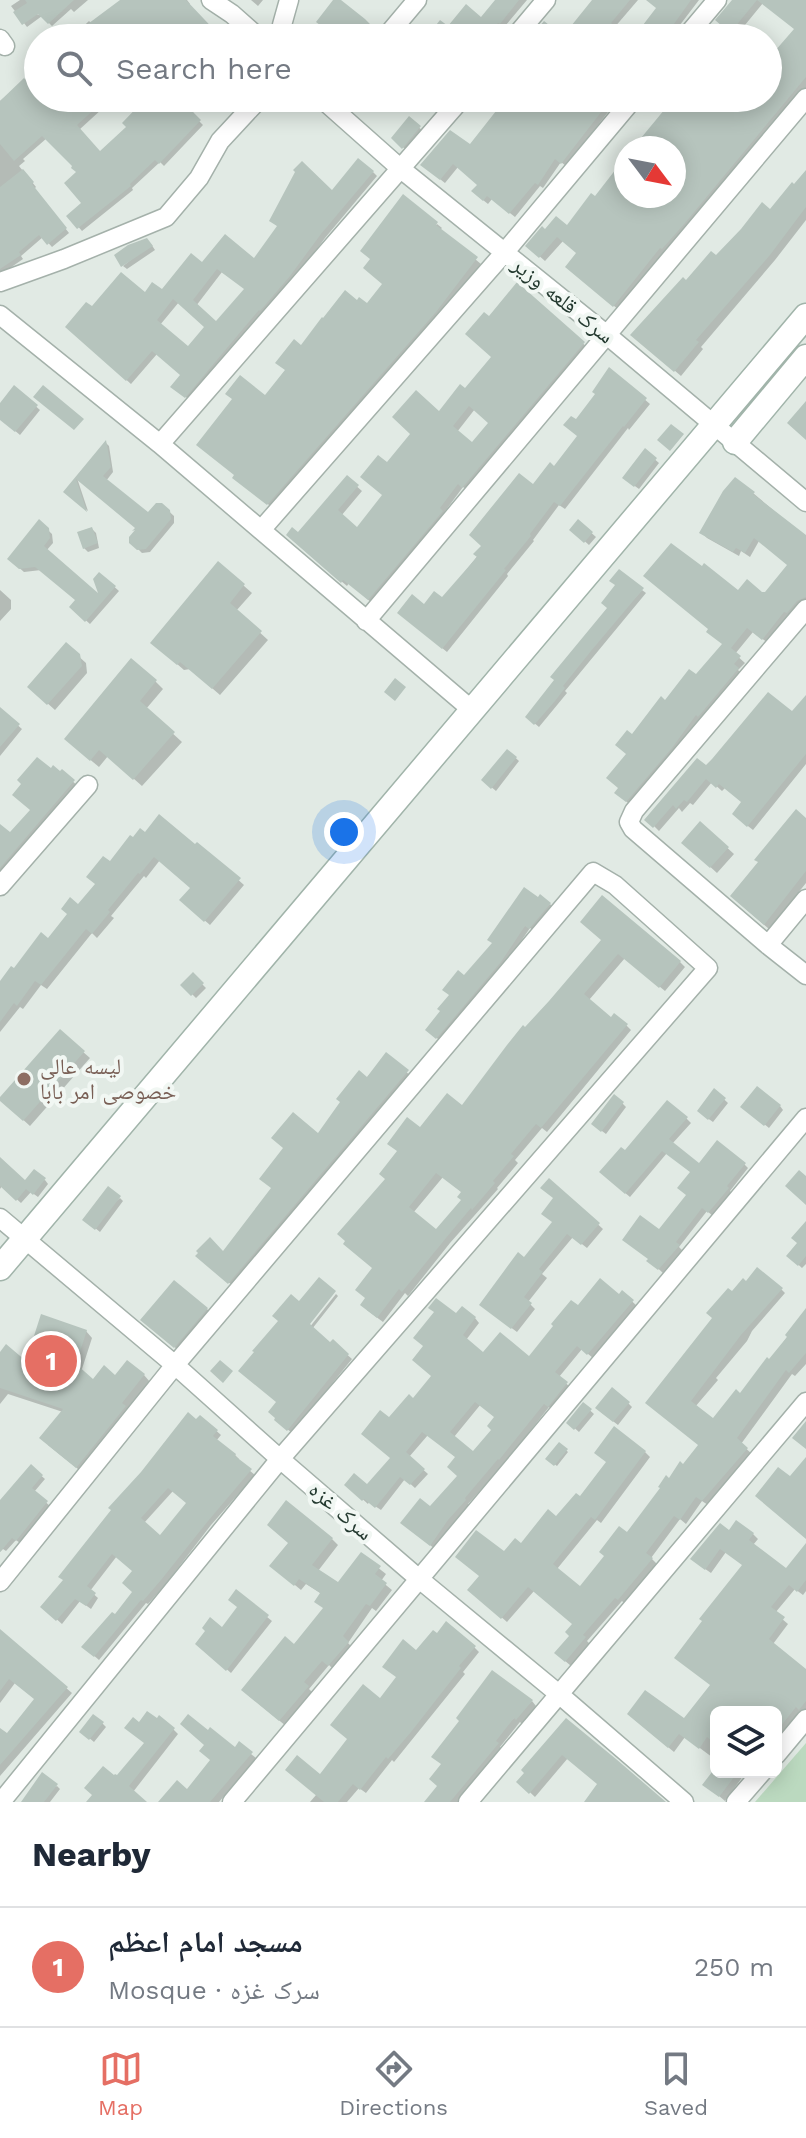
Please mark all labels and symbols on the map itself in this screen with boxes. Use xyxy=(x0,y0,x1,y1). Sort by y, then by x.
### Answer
north arrow xyxy=(614,136,686,208)
street label: سرک قلعه وزیر xyxy=(506,251,619,348)
your location xyxy=(324,812,364,852)
place label: لیسه عالی خصوصی امر بابا xyxy=(40,1054,176,1105)
marker: لیسه عالی خصوصی امر بابا xyxy=(15,1070,33,1088)
pin: 1 xyxy=(25,1331,77,1391)
street label: سرک غزه xyxy=(304,1477,378,1545)

